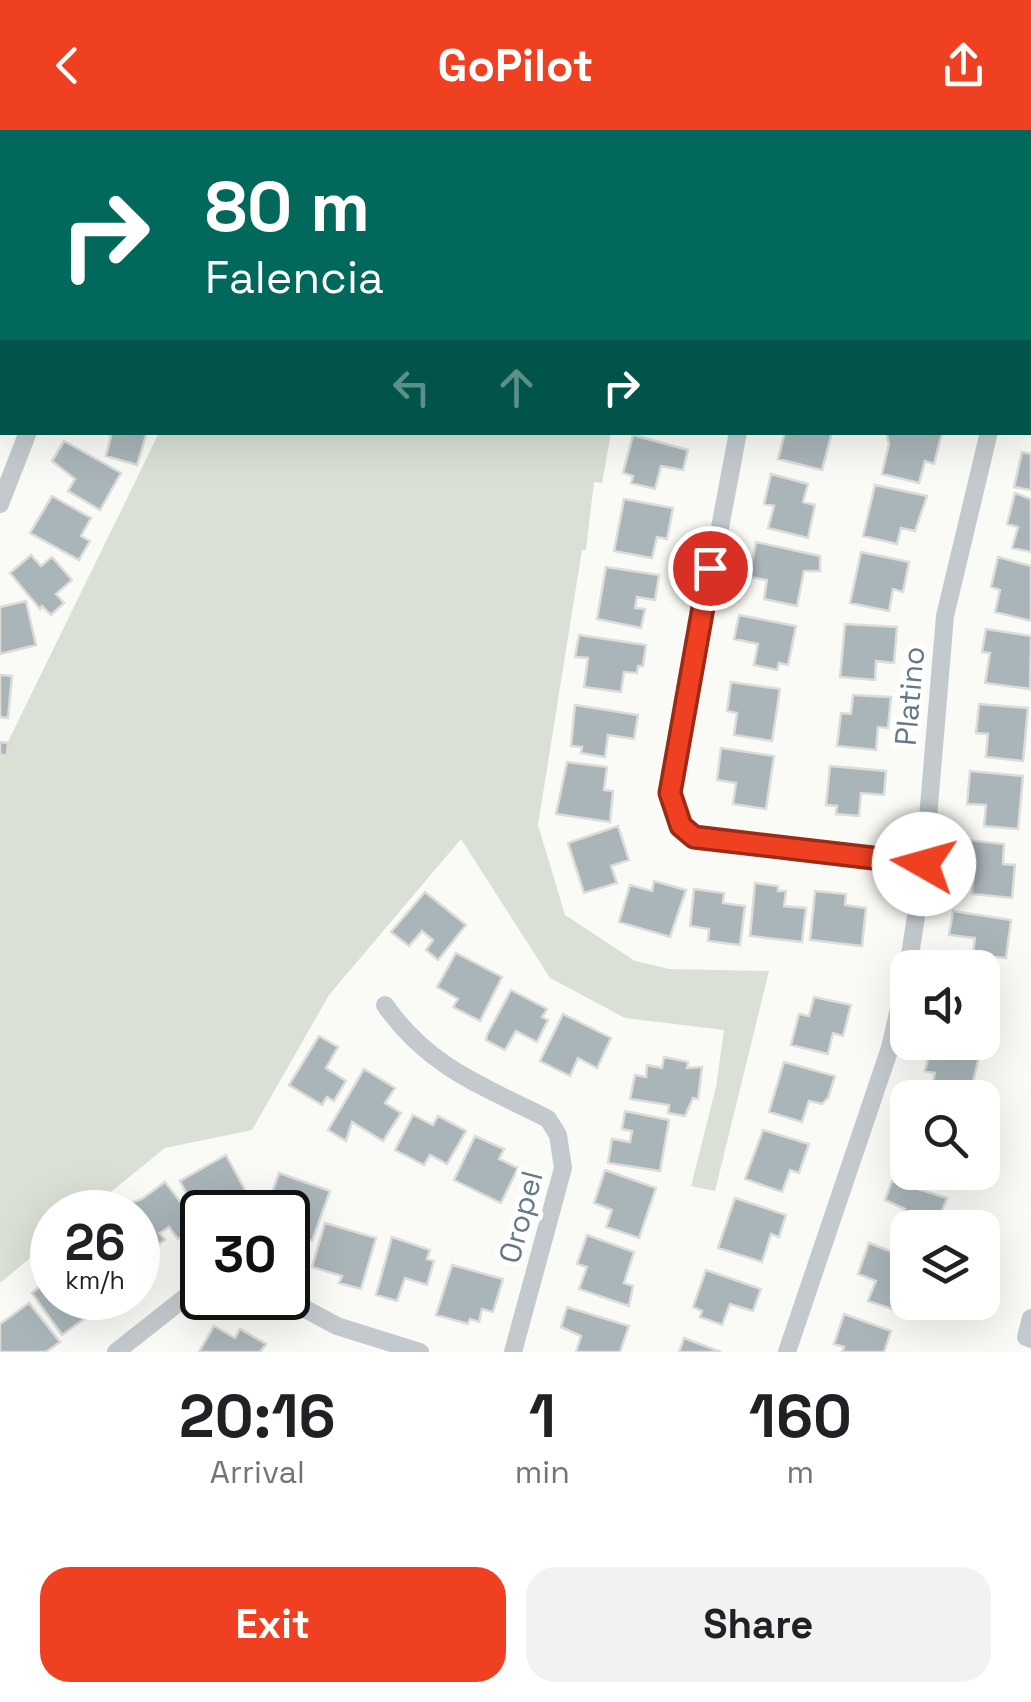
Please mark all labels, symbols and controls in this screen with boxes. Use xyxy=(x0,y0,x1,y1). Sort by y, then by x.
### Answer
text: GoPilot xyxy=(438,37,593,94)
icon: back xyxy=(40,38,95,93)
icon: share xyxy=(936,38,991,93)
text: 80 m xyxy=(205,162,370,251)
icon: right xyxy=(40,170,170,300)
text: Falencia xyxy=(205,249,384,306)
icon: left xyxy=(384,360,439,415)
icon: ahead xyxy=(489,360,544,415)
icon: right xyxy=(594,360,649,415)
pin xyxy=(668,526,753,611)
icon: arrive xyxy=(683,541,738,596)
street label: Platino xyxy=(886,645,933,747)
position arrow xyxy=(872,812,976,916)
map controls xyxy=(890,950,1000,1320)
button: sound xyxy=(890,950,1000,1060)
button: search xyxy=(890,1080,1000,1190)
street label: Oropel xyxy=(490,1167,551,1267)
speed limit sign: 30 xyxy=(180,1190,310,1320)
button: layers xyxy=(890,1210,1000,1320)
text: 26 xyxy=(65,1211,125,1275)
text: km/h xyxy=(65,1264,125,1296)
text: 20:16 xyxy=(179,1378,336,1455)
text: 1 xyxy=(529,1378,556,1455)
text: 160 xyxy=(749,1378,852,1455)
text: Arrival xyxy=(210,1452,305,1492)
text: min xyxy=(515,1452,570,1492)
text: m xyxy=(787,1452,814,1492)
button: Exit xyxy=(40,1567,506,1682)
button: Share xyxy=(526,1567,991,1682)

